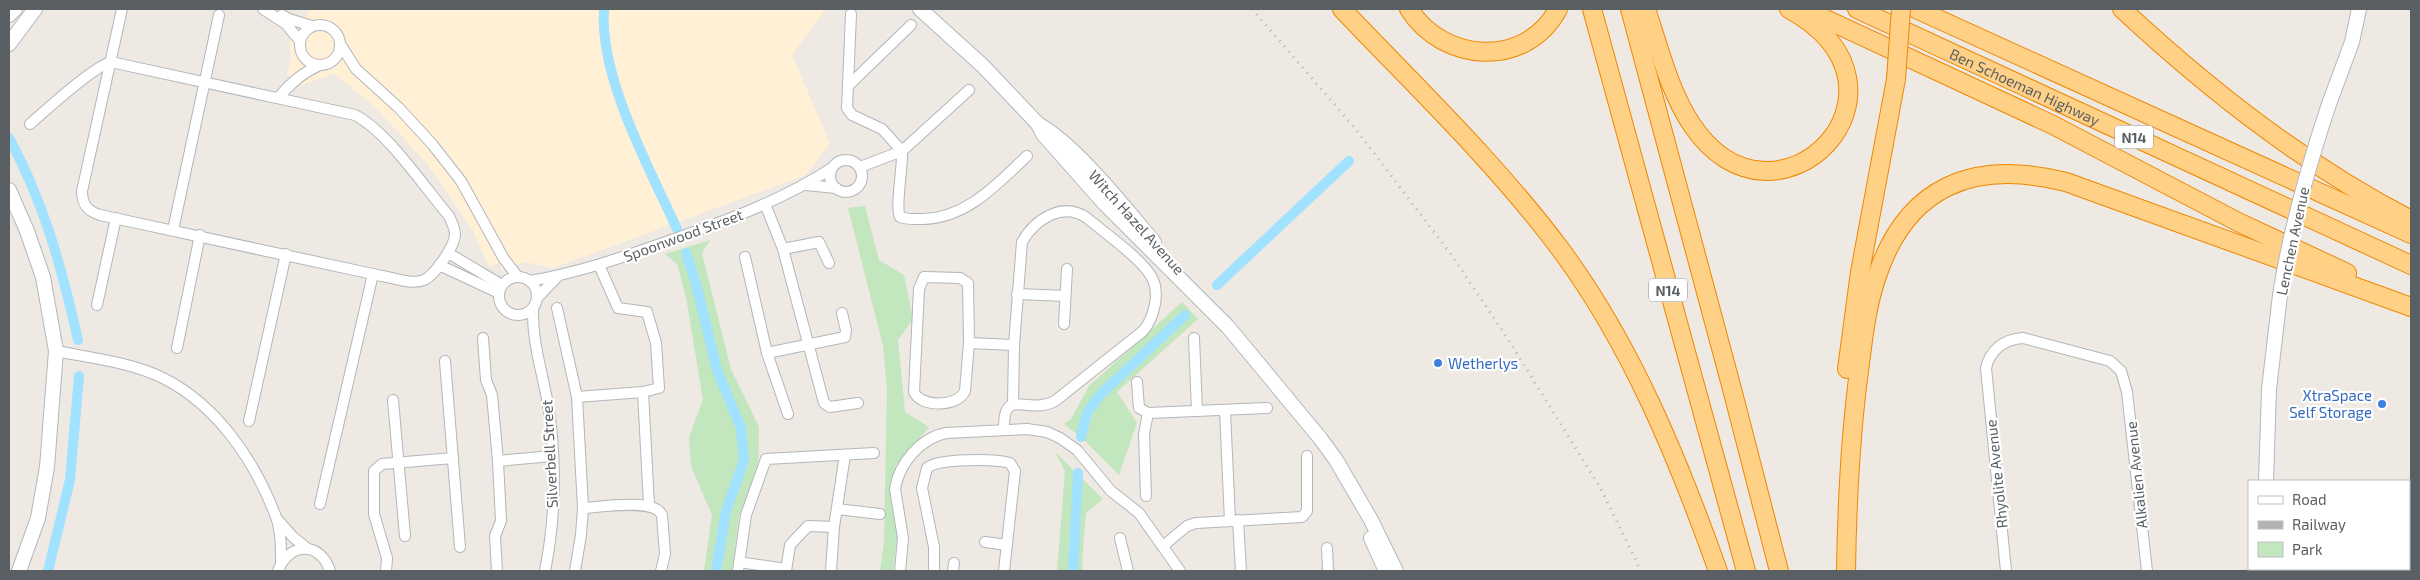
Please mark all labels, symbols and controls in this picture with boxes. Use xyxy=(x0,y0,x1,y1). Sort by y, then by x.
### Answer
street label: Ben Schoeman Highway xyxy=(1947,44,2103,129)
road number: N14 xyxy=(2115,125,2153,148)
street label: Witch Hazel Avenue xyxy=(1085,166,1189,278)
street label: Lenchen Avenue xyxy=(2272,185,2312,297)
street label: Spoonwood Street xyxy=(621,205,745,265)
road number: N14 xyxy=(1649,278,1687,302)
place label: Wetherlys xyxy=(1448,354,1518,372)
marker: Wetherlys xyxy=(1432,357,1444,369)
place label: XtraSpace Self Storage xyxy=(2289,386,2372,421)
marker: XtraSpace Self Storage xyxy=(2376,398,2388,410)
street label: Silverbell Street xyxy=(537,399,561,509)
street label: Rhyolite Avenue xyxy=(1981,419,2011,529)
street label: Alkalien Avenue xyxy=(2121,420,2151,530)
legend xyxy=(2248,480,2410,570)
text: Road xyxy=(2292,490,2327,508)
text: Railway xyxy=(2292,515,2346,533)
text: Park xyxy=(2292,540,2323,558)

